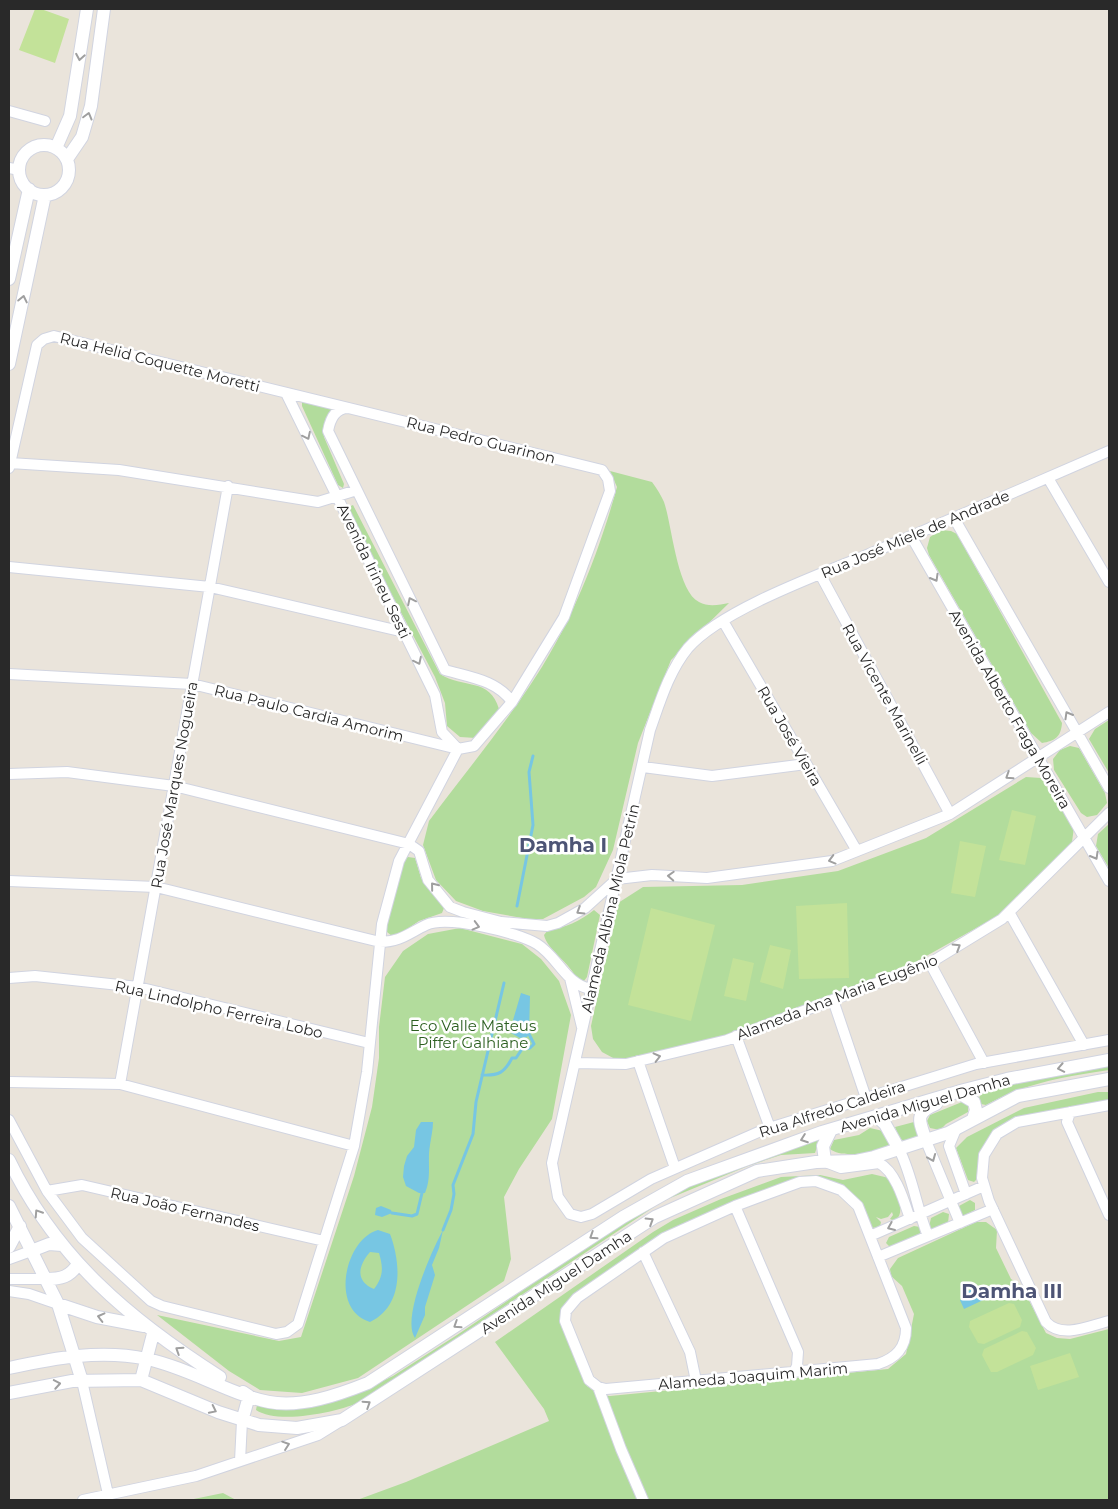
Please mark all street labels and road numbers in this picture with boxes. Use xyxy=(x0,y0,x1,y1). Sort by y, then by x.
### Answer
street label: Rua Helid Coquette Moretti xyxy=(58,328,262,396)
street label: Rua Pedro Guarinon xyxy=(405,412,557,468)
street label: Rua José Miele de Andrade xyxy=(818,486,1012,582)
street label: Avenida Irineu Sesti xyxy=(333,500,415,642)
street label: Avenida Alberto Fraga Moreira xyxy=(945,606,1075,812)
street label: Rua Vicente Marinelli xyxy=(838,620,932,768)
street label: Rua José Marques Nogueira xyxy=(146,680,202,890)
street label: Rua Paulo Cardia Amorim xyxy=(212,680,406,746)
street label: Rua José Vieira xyxy=(754,683,826,789)
street label: Alameda Albina Miola Petrin xyxy=(577,802,643,1014)
street label: Alameda Ana Maria Eugênio xyxy=(734,950,940,1044)
street label: Rua Lindolpho Ferreira Lobo xyxy=(113,976,325,1042)
street label: Avenida Miguel Damha xyxy=(838,1070,1012,1136)
street label: Rua Alfredo Caldeira xyxy=(756,1076,908,1142)
street label: Rua João Fernandes xyxy=(108,1183,262,1235)
street label: Avenida Miguel Damha xyxy=(477,1226,635,1338)
street label: Alameda Joaquim Marim xyxy=(657,1358,849,1394)

